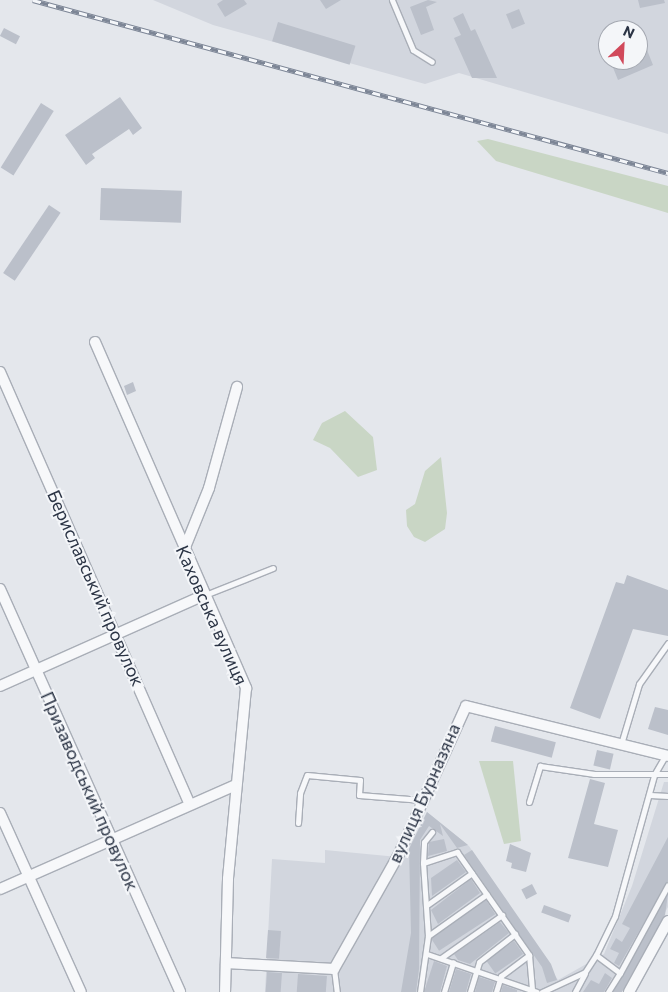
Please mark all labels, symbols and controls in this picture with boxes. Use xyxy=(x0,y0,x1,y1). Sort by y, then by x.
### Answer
north arrow xyxy=(598,20,648,70)
text: N xyxy=(621,22,637,42)
street label: Бериславський провулок xyxy=(43,487,149,689)
street label: Каховська вулиця xyxy=(172,542,252,688)
street label: Призаводський провулок xyxy=(36,688,144,894)
street label: вулиця Бурназяна xyxy=(384,720,464,866)

